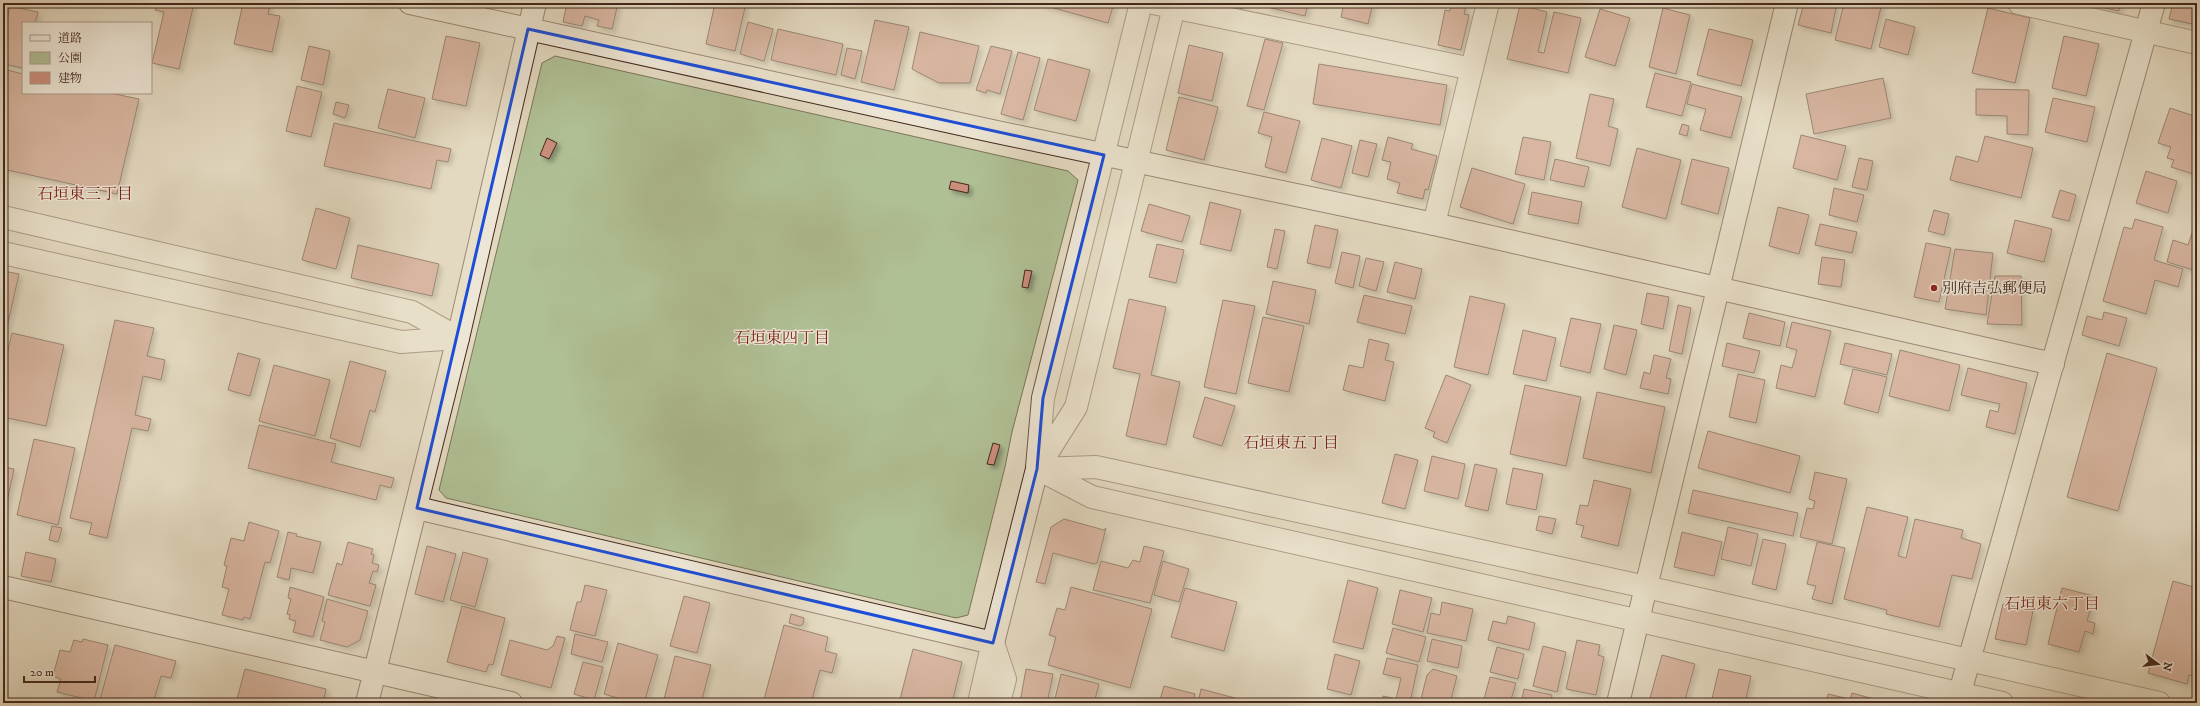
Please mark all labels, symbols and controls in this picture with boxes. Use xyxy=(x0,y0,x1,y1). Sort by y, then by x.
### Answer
legend xyxy=(22,22,152,94)
text: 道路 xyxy=(58,31,82,46)
text: 公園 xyxy=(58,51,82,66)
text: 建物 xyxy=(58,71,82,86)
district label: 石垣東三丁目 xyxy=(37,184,133,204)
place label: 別府吉弘郵便局 xyxy=(1942,279,2047,298)
marker: 別府吉弘郵便局 xyxy=(1929,283,1939,293)
district label: 石垣東四丁目 xyxy=(734,328,830,348)
district label: 石垣東五丁目 xyxy=(1243,433,1339,453)
district label: 石垣東六丁目 xyxy=(2004,594,2100,614)
north arrow xyxy=(2138,644,2178,684)
scale bar xyxy=(24,658,95,684)
text: N xyxy=(2159,660,2175,673)
text: 20 m xyxy=(30,665,54,680)

